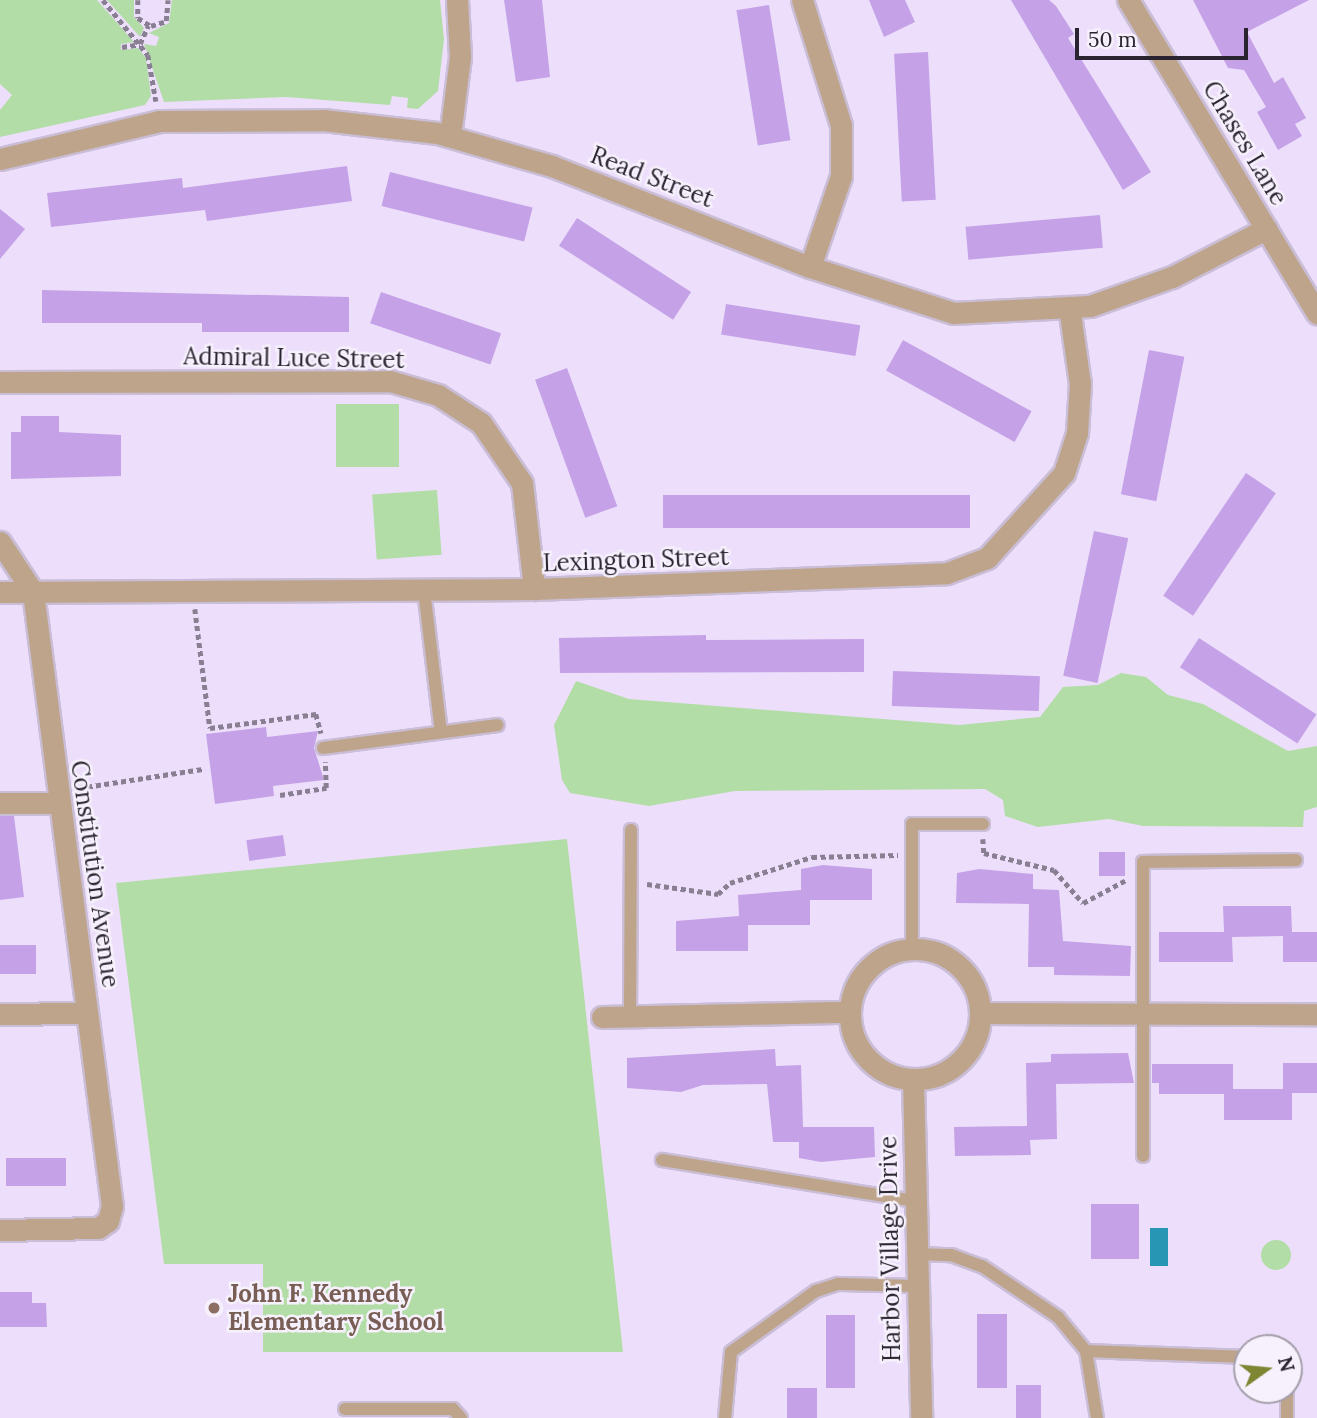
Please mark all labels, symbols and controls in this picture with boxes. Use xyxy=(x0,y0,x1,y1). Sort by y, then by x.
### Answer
scale bar xyxy=(1079,14,1252,58)
text: 50 m xyxy=(1088,26,1137,53)
street label: Chases Lane xyxy=(1197,76,1293,210)
street label: Read Street xyxy=(587,140,717,214)
street label: Admiral Luce Street xyxy=(183,342,405,374)
street label: Lexington Street xyxy=(542,542,730,578)
street label: Constitution Avenue xyxy=(65,759,125,989)
street label: Harbor Village Drive xyxy=(874,1136,906,1362)
place label: John F. Kennedy Elementary School xyxy=(228,1280,444,1336)
marker: John F. Kennedy Elementary School xyxy=(206,1300,222,1316)
north arrow xyxy=(1233,1334,1303,1404)
text: N xyxy=(1273,1354,1300,1374)

